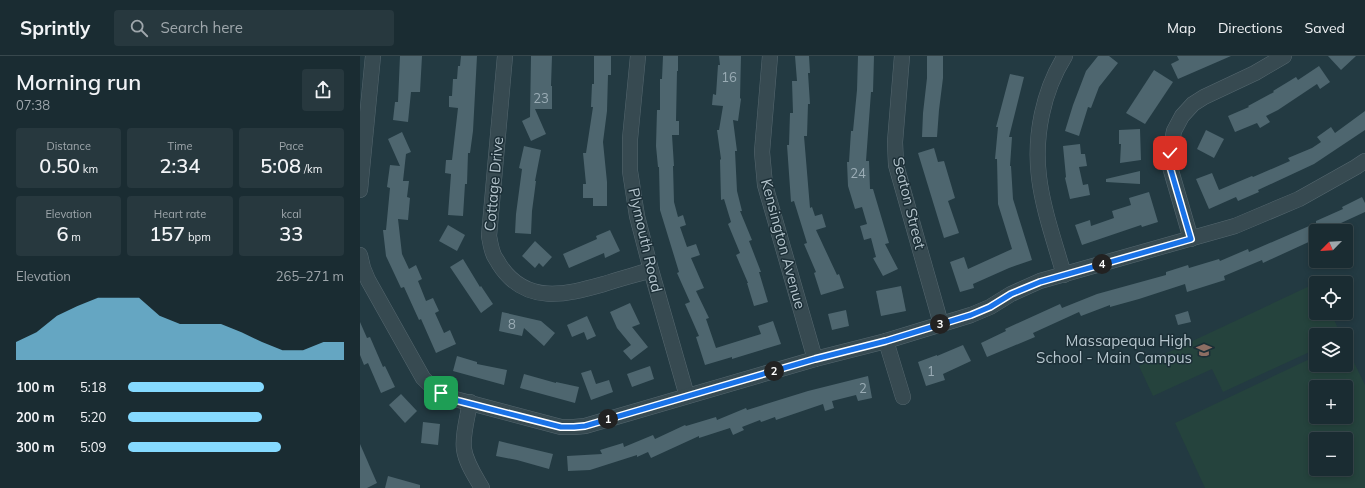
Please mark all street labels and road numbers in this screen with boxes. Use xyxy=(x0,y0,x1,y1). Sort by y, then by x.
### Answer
street label: Cottage Drive xyxy=(480,136,507,232)
street label: Seaton Street xyxy=(889,155,930,251)
street label: Kensington Avenue xyxy=(757,177,810,311)
street label: Plymouth Road xyxy=(624,186,667,294)

